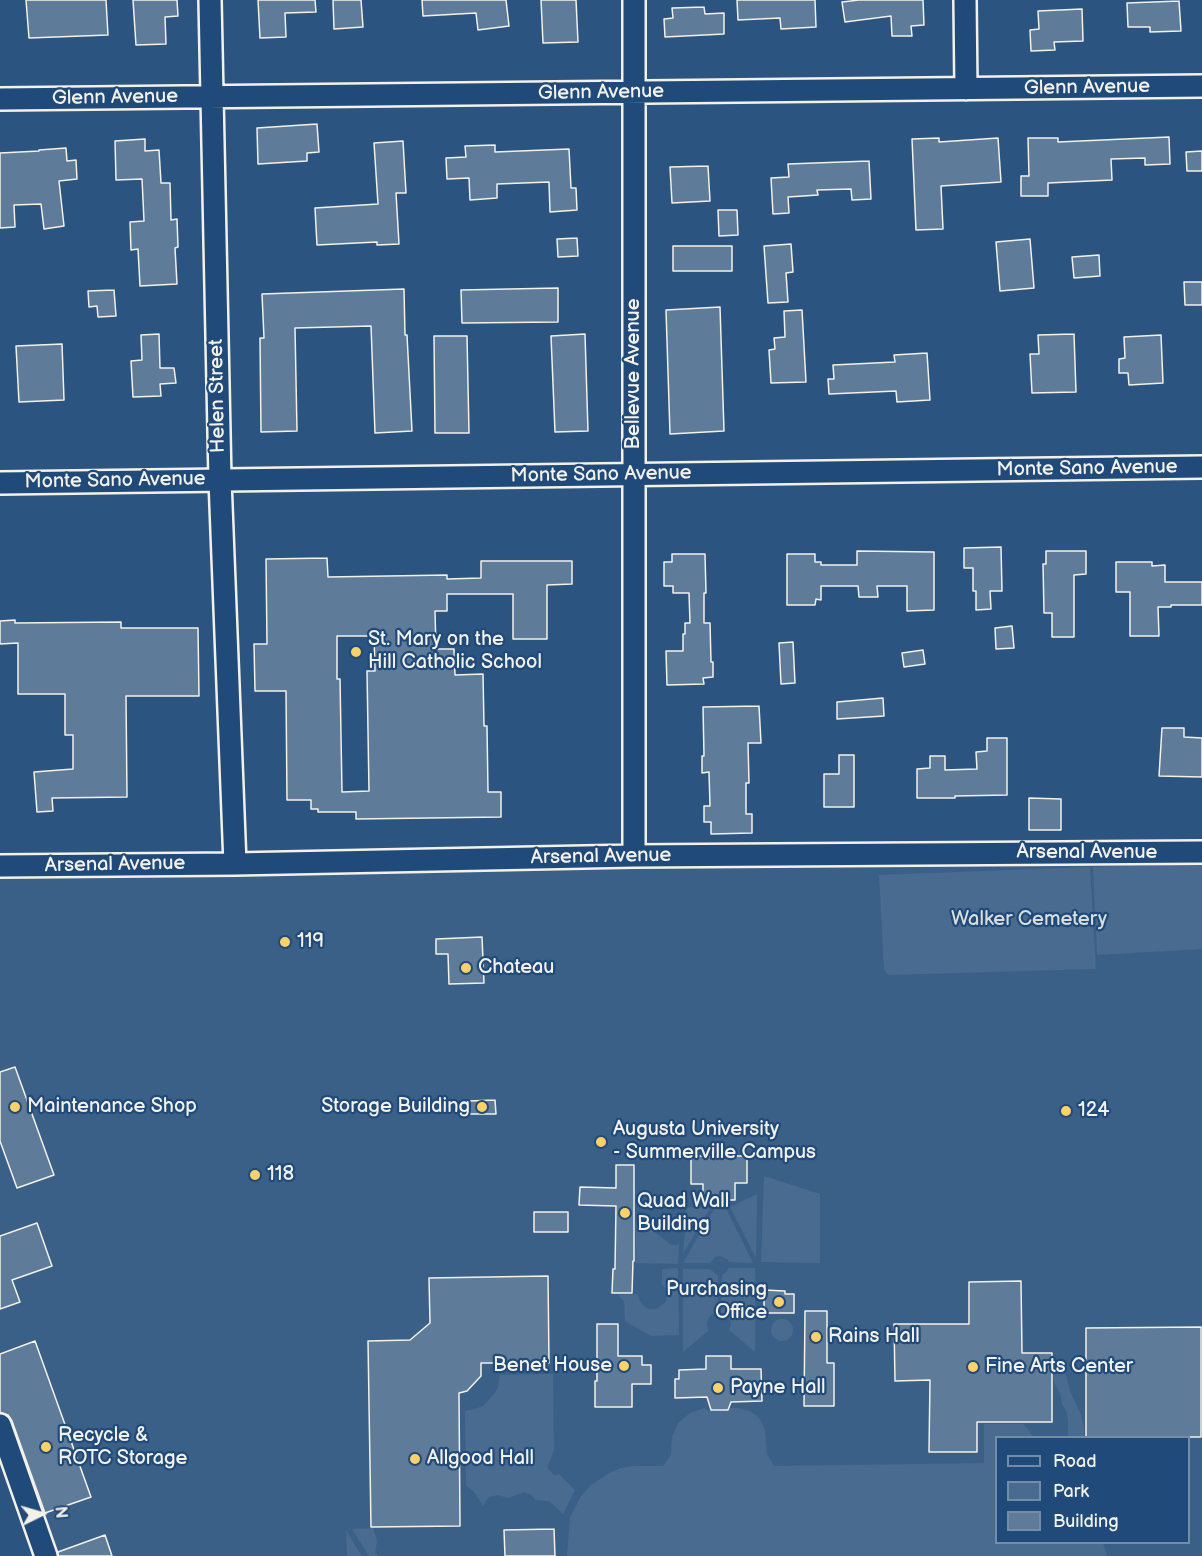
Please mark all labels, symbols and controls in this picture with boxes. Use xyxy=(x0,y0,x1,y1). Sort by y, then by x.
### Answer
street label: Glenn Avenue xyxy=(1024,75,1150,101)
street label: Glenn Avenue xyxy=(538,80,664,106)
street label: Glenn Avenue xyxy=(52,85,178,111)
street label: Bellevue Avenue xyxy=(622,298,646,450)
street label: Helen Street xyxy=(205,339,231,453)
street label: Monte Sano Avenue xyxy=(996,455,1178,483)
street label: Monte Sano Avenue xyxy=(510,461,692,489)
street label: Monte Sano Avenue xyxy=(24,467,206,495)
place label: St. Mary on the Hill Catholic School xyxy=(368,628,542,675)
marker: St. Mary on the Hill Catholic School xyxy=(349,645,363,659)
street label: Arsenal Avenue xyxy=(1017,841,1157,865)
street label: Arsenal Avenue xyxy=(530,844,672,870)
street label: Arsenal Avenue xyxy=(44,852,186,878)
park label: Walker Cemetery xyxy=(951,908,1107,932)
place label: 119 xyxy=(297,930,324,954)
marker: 119 xyxy=(278,935,292,949)
place label: Chateau xyxy=(478,956,554,980)
marker: Chateau xyxy=(459,961,473,975)
place label: Maintenance Shop xyxy=(27,1095,197,1119)
place label: Storage Building xyxy=(321,1095,470,1119)
place label: 124 xyxy=(1078,1099,1109,1123)
marker: Maintenance Shop xyxy=(8,1100,22,1114)
marker: Storage Building xyxy=(475,1100,489,1114)
marker: 124 xyxy=(1059,1104,1073,1118)
place label: Augusta University - Summerville Campus xyxy=(613,1118,816,1165)
marker: Augusta University - Summerville Campus xyxy=(594,1135,608,1149)
place label: 118 xyxy=(267,1163,294,1187)
marker: 118 xyxy=(248,1168,262,1182)
place label: Quad Wall Building xyxy=(637,1190,729,1237)
marker: Quad Wall Building xyxy=(618,1206,632,1220)
place label: Purchasing Office xyxy=(666,1278,767,1325)
marker: Purchasing Office xyxy=(772,1295,786,1309)
place label: Rains Hall xyxy=(828,1325,920,1349)
marker: Rains Hall xyxy=(809,1330,823,1344)
place label: Benet House xyxy=(493,1354,612,1378)
place label: Fine Arts Center xyxy=(985,1355,1133,1379)
marker: Benet House xyxy=(617,1359,631,1373)
marker: Fine Arts Center xyxy=(966,1360,980,1374)
place label: Payne Hall xyxy=(730,1376,826,1400)
marker: Payne Hall xyxy=(711,1381,725,1395)
place label: Recycle & ROTC Storage xyxy=(58,1424,187,1471)
legend xyxy=(995,1436,1190,1544)
marker: Recycle & ROTC Storage xyxy=(39,1440,53,1454)
place label: Allgood Hall xyxy=(427,1447,534,1471)
text: Road xyxy=(1053,1451,1097,1472)
marker: Allgood Hall xyxy=(408,1452,422,1466)
text: Park xyxy=(1053,1481,1089,1502)
north arrow xyxy=(12,1484,72,1544)
text: N xyxy=(50,1506,70,1519)
text: Building xyxy=(1053,1511,1119,1532)

